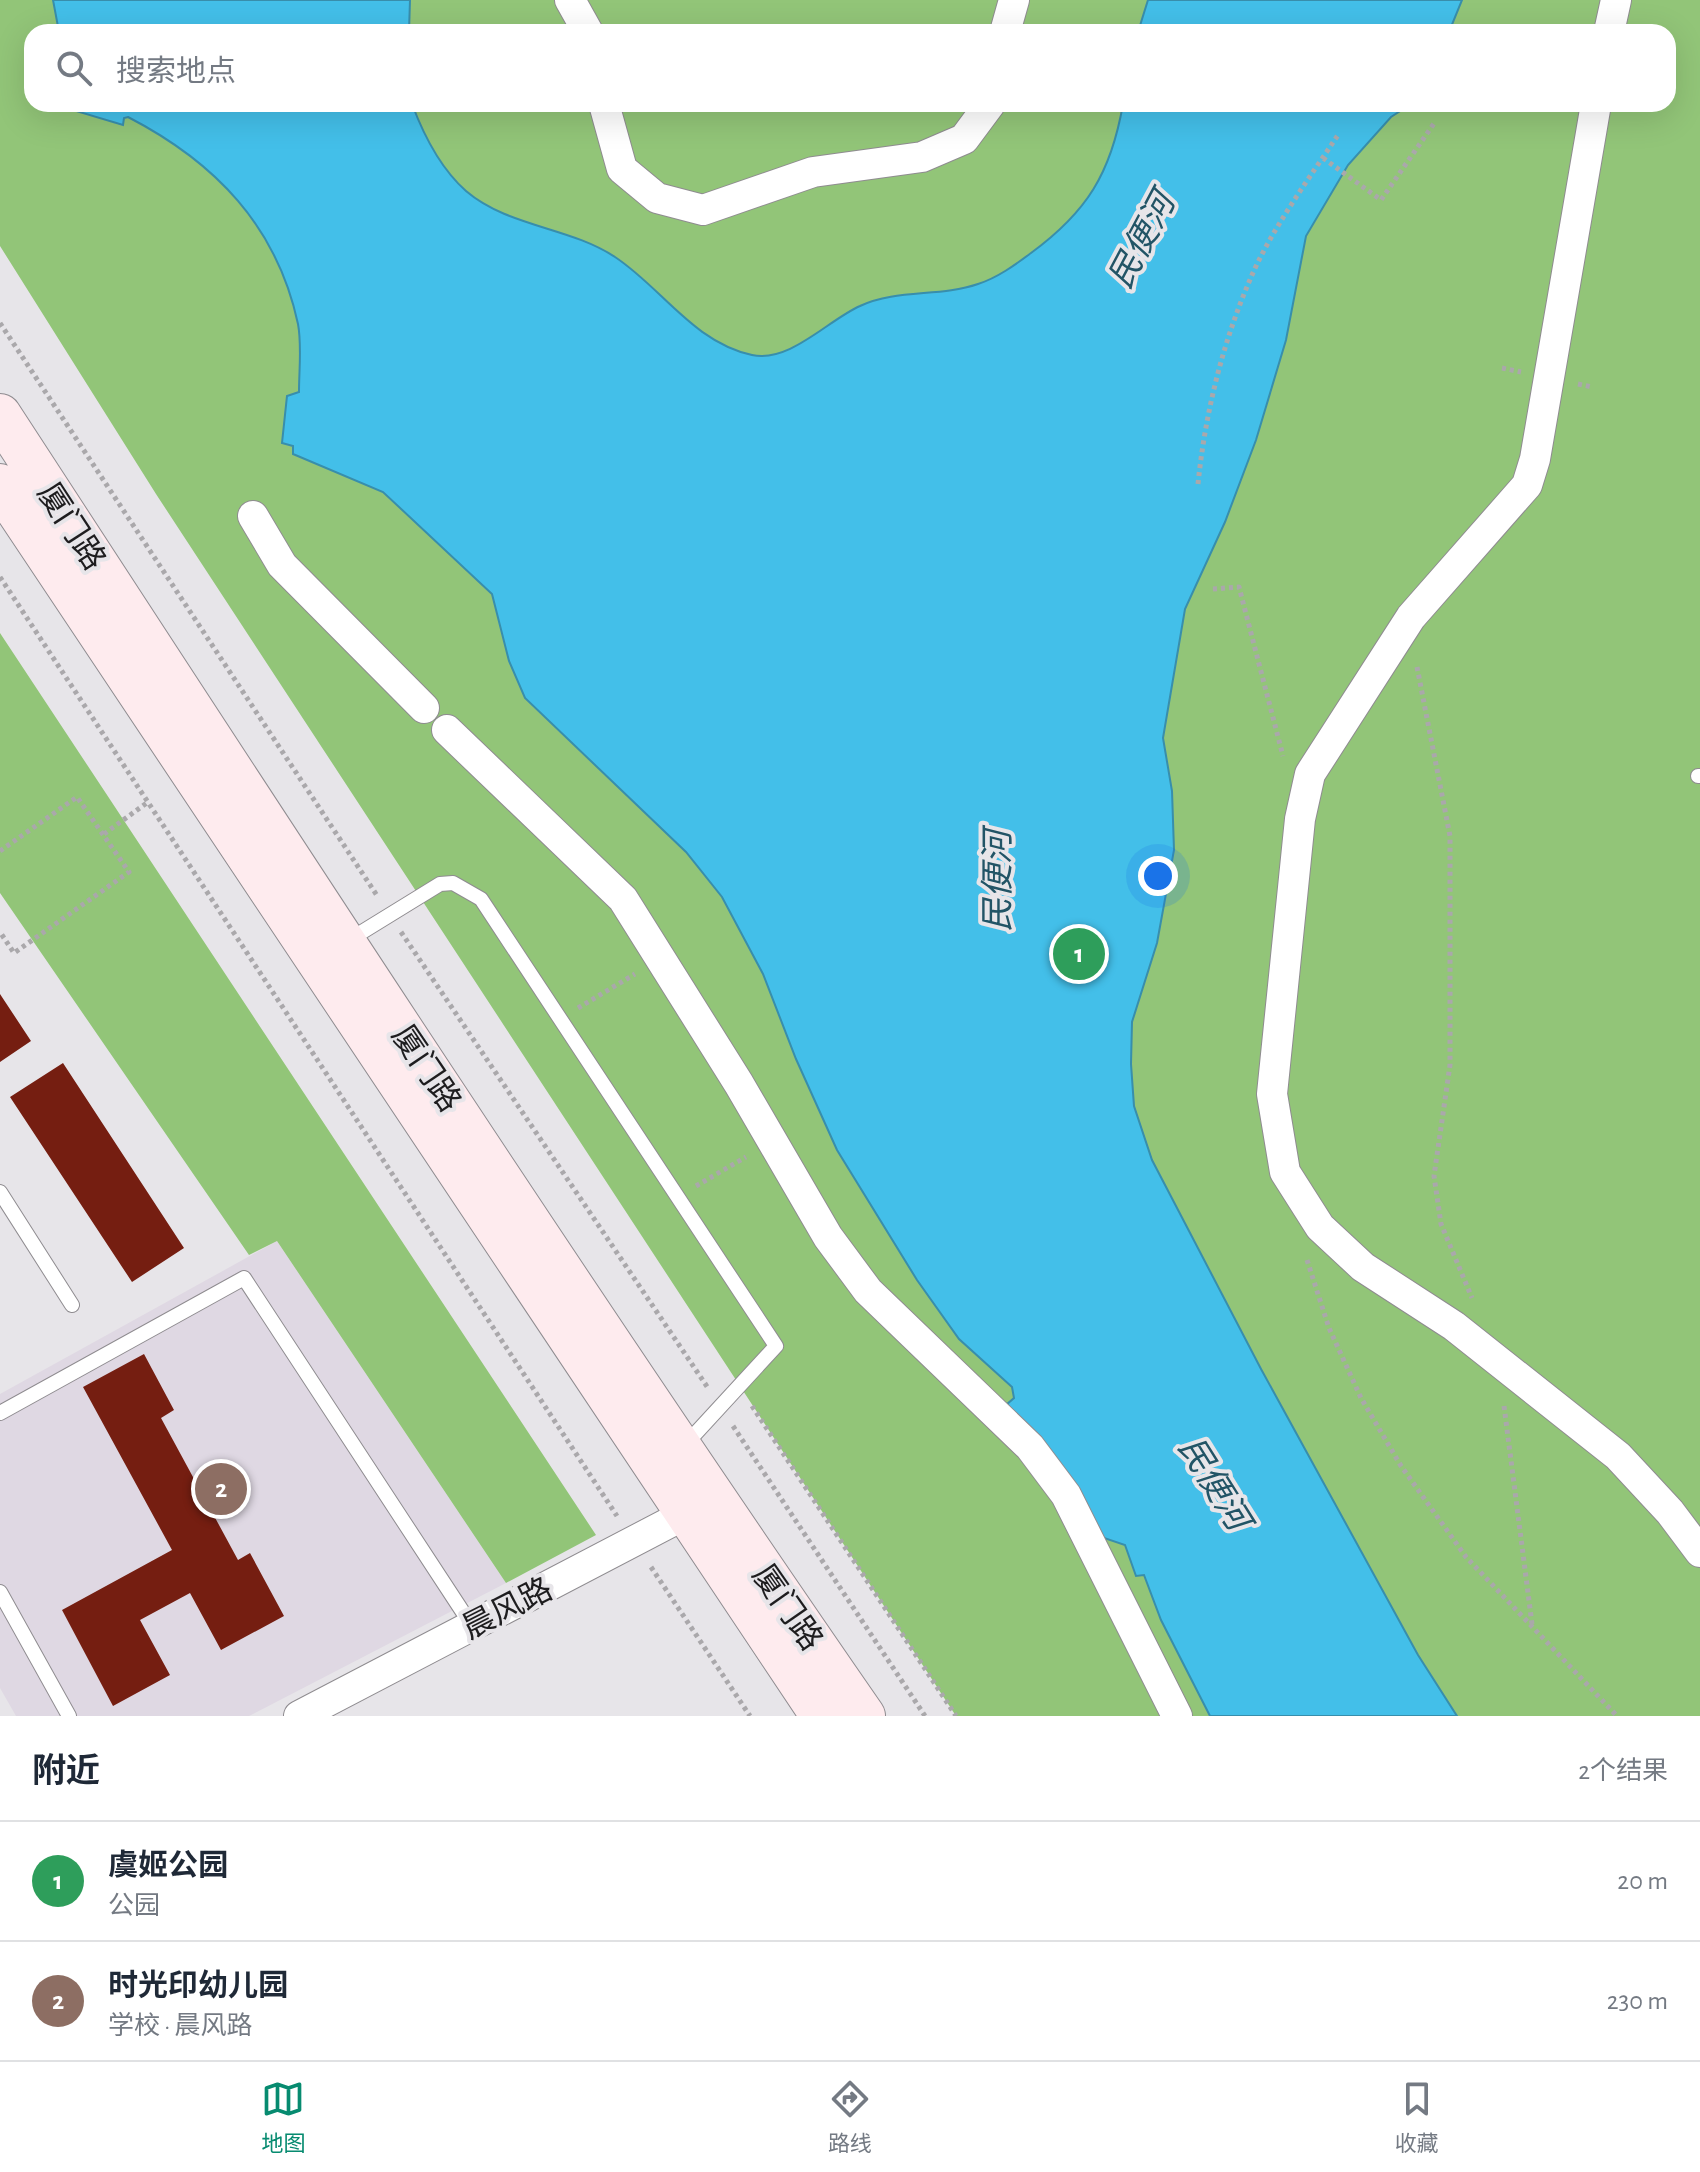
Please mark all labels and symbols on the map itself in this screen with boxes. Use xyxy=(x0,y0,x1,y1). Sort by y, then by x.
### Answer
water label: 民便河 xyxy=(1102,182,1185,294)
street label: 厦门路 xyxy=(32,476,112,576)
water label: 民便河 xyxy=(980,824,1016,932)
your location xyxy=(1138,856,1178,896)
pin: 1 xyxy=(1053,924,1105,984)
street label: 厦门路 xyxy=(386,1019,468,1117)
water label: 民便河 xyxy=(1172,1431,1260,1541)
pin: 2 xyxy=(195,1459,247,1519)
street label: 厦门路 xyxy=(747,1558,829,1656)
street label: 晨风路 xyxy=(457,1571,557,1645)

